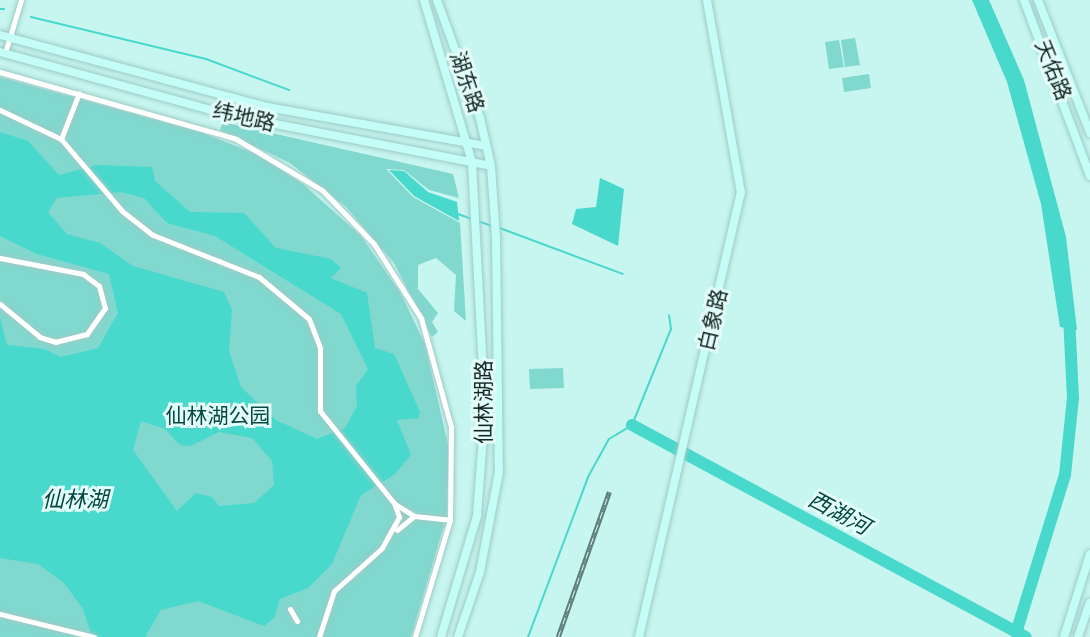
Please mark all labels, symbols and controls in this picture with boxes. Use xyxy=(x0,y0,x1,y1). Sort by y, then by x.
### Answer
street label: 天佑路 xyxy=(1030,36,1076,104)
street label: 湖东路 xyxy=(445,48,489,116)
street label: 纬地路 xyxy=(210,98,278,136)
street label: 白象路 xyxy=(694,286,732,354)
street label: 仙林湖路 xyxy=(471,360,497,444)
park label: 仙林湖公园 xyxy=(166,403,270,429)
water label: 西湖河 xyxy=(804,486,874,540)
water label: 仙林湖 xyxy=(42,487,108,513)

